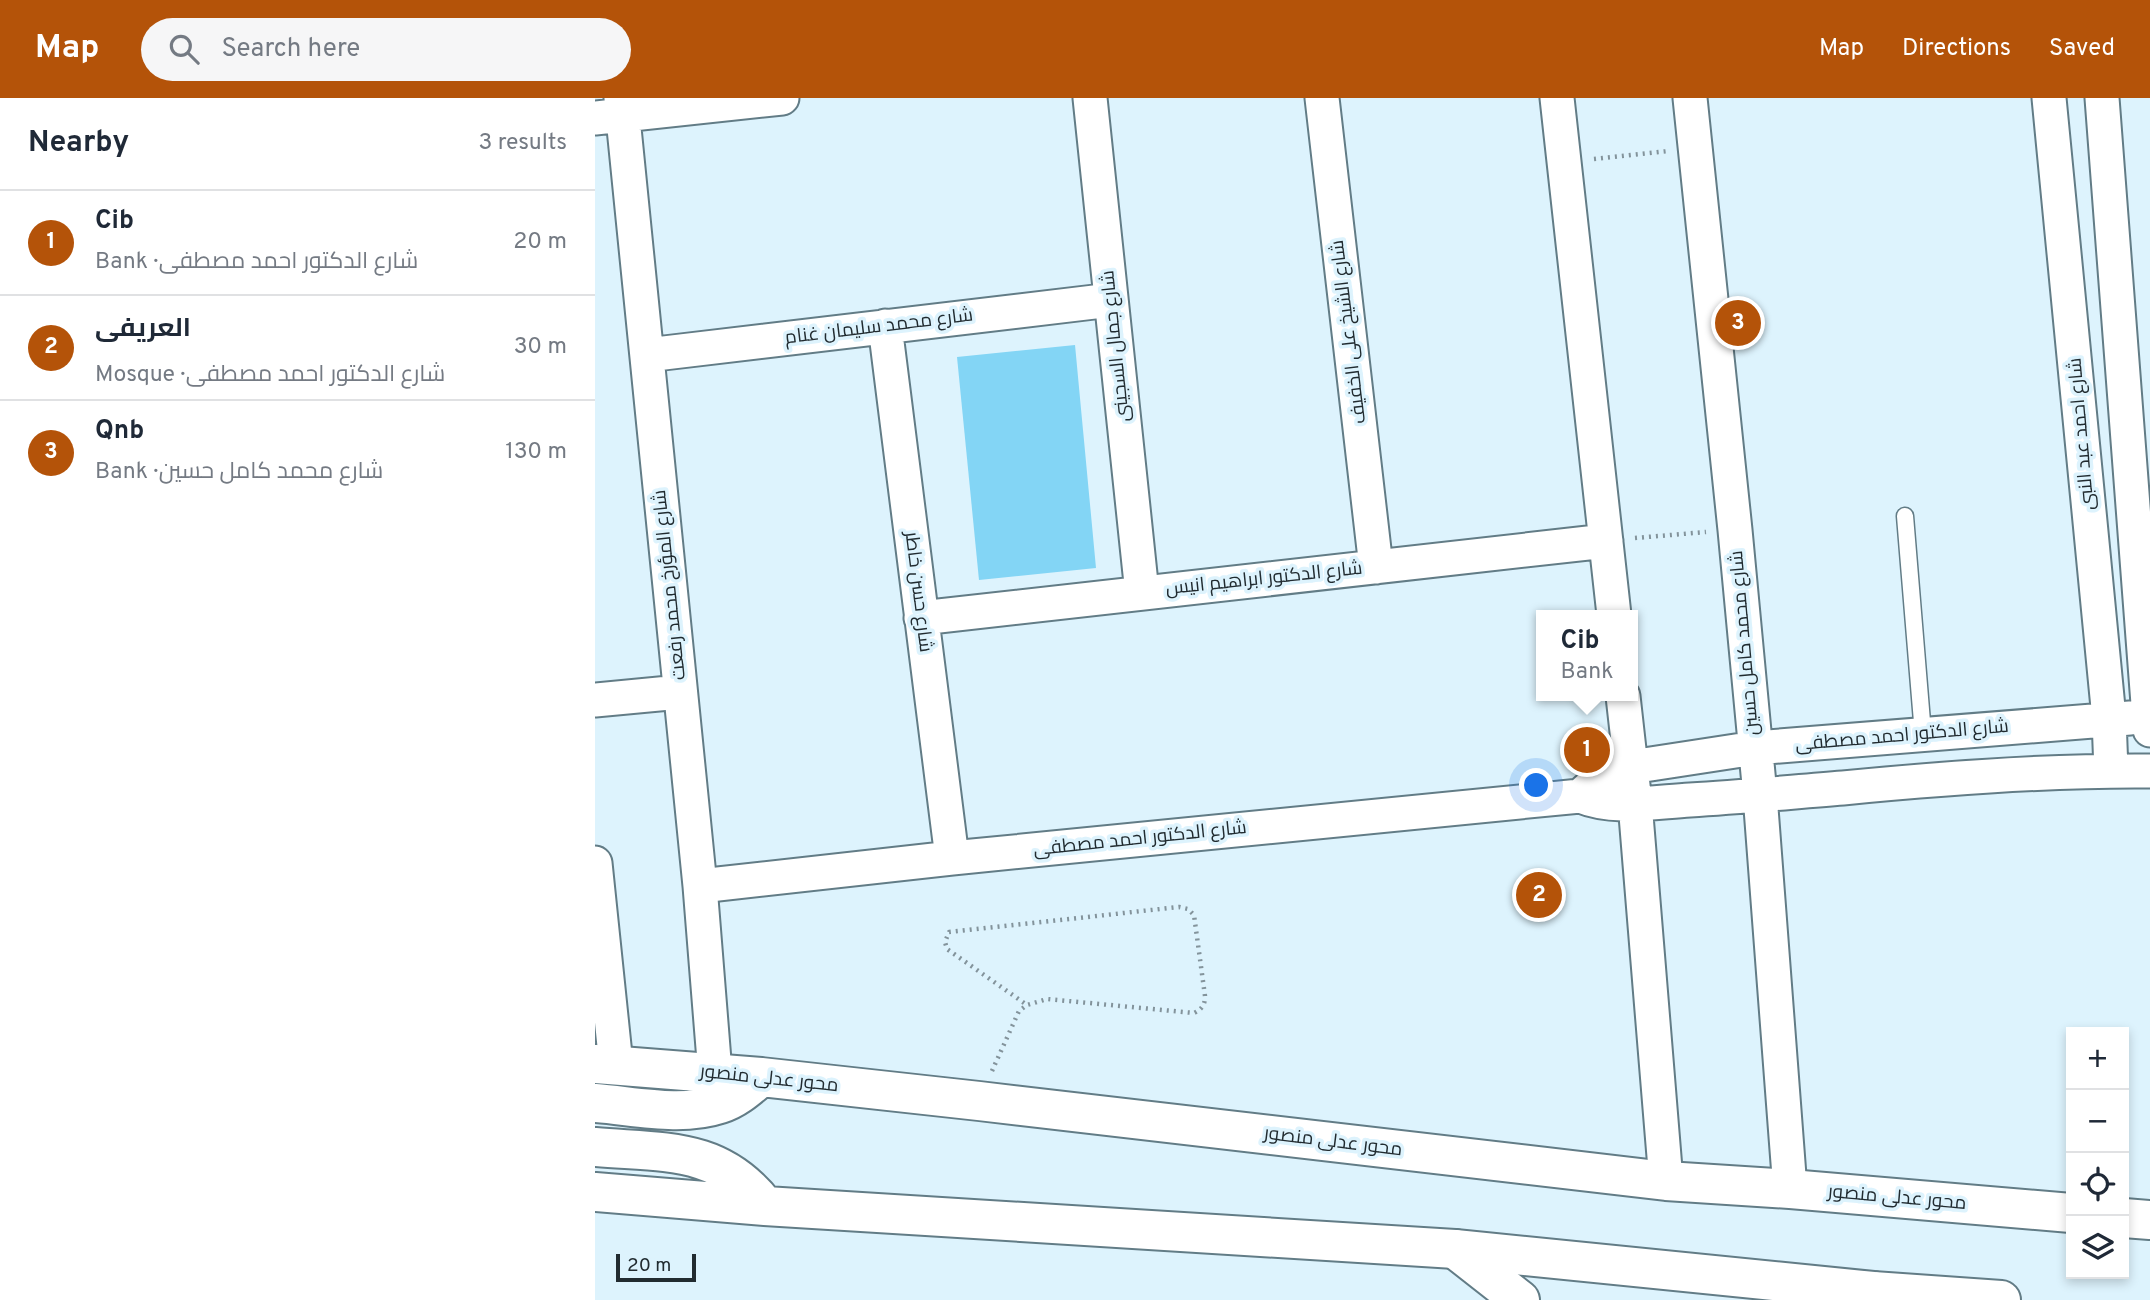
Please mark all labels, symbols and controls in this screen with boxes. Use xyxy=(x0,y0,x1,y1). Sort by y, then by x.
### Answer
search box xyxy=(141,18,631,81)
text: Map xyxy=(35,28,99,70)
icon: search xyxy=(165,30,203,68)
text: Search here xyxy=(221,33,360,66)
text: Map xyxy=(1819,34,1864,64)
text: Directions xyxy=(1902,34,2011,64)
text: Saved xyxy=(2049,34,2115,64)
text: Nearby xyxy=(28,125,129,162)
text: 3 results xyxy=(478,129,567,158)
text: Cib xyxy=(95,205,134,238)
text: 1 xyxy=(46,228,56,257)
text: 20 m xyxy=(513,228,567,257)
street label: شارع الشيخ على الخفيف xyxy=(1326,239,1372,425)
text: Bank · شارع الدكتور احمد مصطفى xyxy=(95,248,418,277)
street label: شارع جمال السجينى xyxy=(1096,269,1136,423)
pin: 3 xyxy=(1715,297,1761,349)
street label: شارع محمد سليمان غنام xyxy=(784,304,974,350)
text: العريفى xyxy=(95,313,191,346)
text: 2 xyxy=(44,333,58,362)
text: 30 m xyxy=(514,333,567,362)
street label: شارع احمد عبد النبى xyxy=(2063,357,2101,511)
text: Mosque · شارع الدكتور احمد مصطفى xyxy=(95,361,445,390)
text: Qnb xyxy=(95,415,144,448)
text: 3 xyxy=(44,438,58,467)
text: 130 m xyxy=(505,438,567,467)
text: Bank · شارع محمد كامل حسين xyxy=(95,458,383,487)
street label: شارع المؤرخ محمد رفعت xyxy=(648,489,692,681)
street label: شارع حسن خاطر xyxy=(899,529,937,654)
street label: شارع محمد كامل حسين xyxy=(1725,550,1765,736)
street label: شارع الدكتور ابراهيم انيس xyxy=(1164,557,1364,601)
popup xyxy=(1536,610,1638,701)
text: Cib xyxy=(1561,625,1600,658)
text: Bank xyxy=(1561,658,1613,687)
street label: شارع الدكتور احمد مصطفى xyxy=(1794,715,2010,757)
pin: 1 xyxy=(1564,724,1610,776)
your location xyxy=(1519,768,1553,802)
street label: شارع الدكتور احمد مصطفى xyxy=(1032,816,1248,862)
pin: 2 xyxy=(1516,869,1562,921)
map controls xyxy=(2066,1027,2129,1279)
button: + xyxy=(2066,1027,2129,1090)
street label: محور عدلى منصور xyxy=(697,1060,840,1098)
button: − xyxy=(2066,1090,2129,1153)
street label: محور عدلى منصور xyxy=(1261,1121,1404,1162)
button: locate xyxy=(2066,1153,2129,1216)
street label: محور عدلى منصور xyxy=(1826,1180,1967,1216)
button: layers xyxy=(2066,1216,2129,1279)
scale bar xyxy=(616,1251,697,1283)
text: 20 m xyxy=(627,1254,671,1278)

